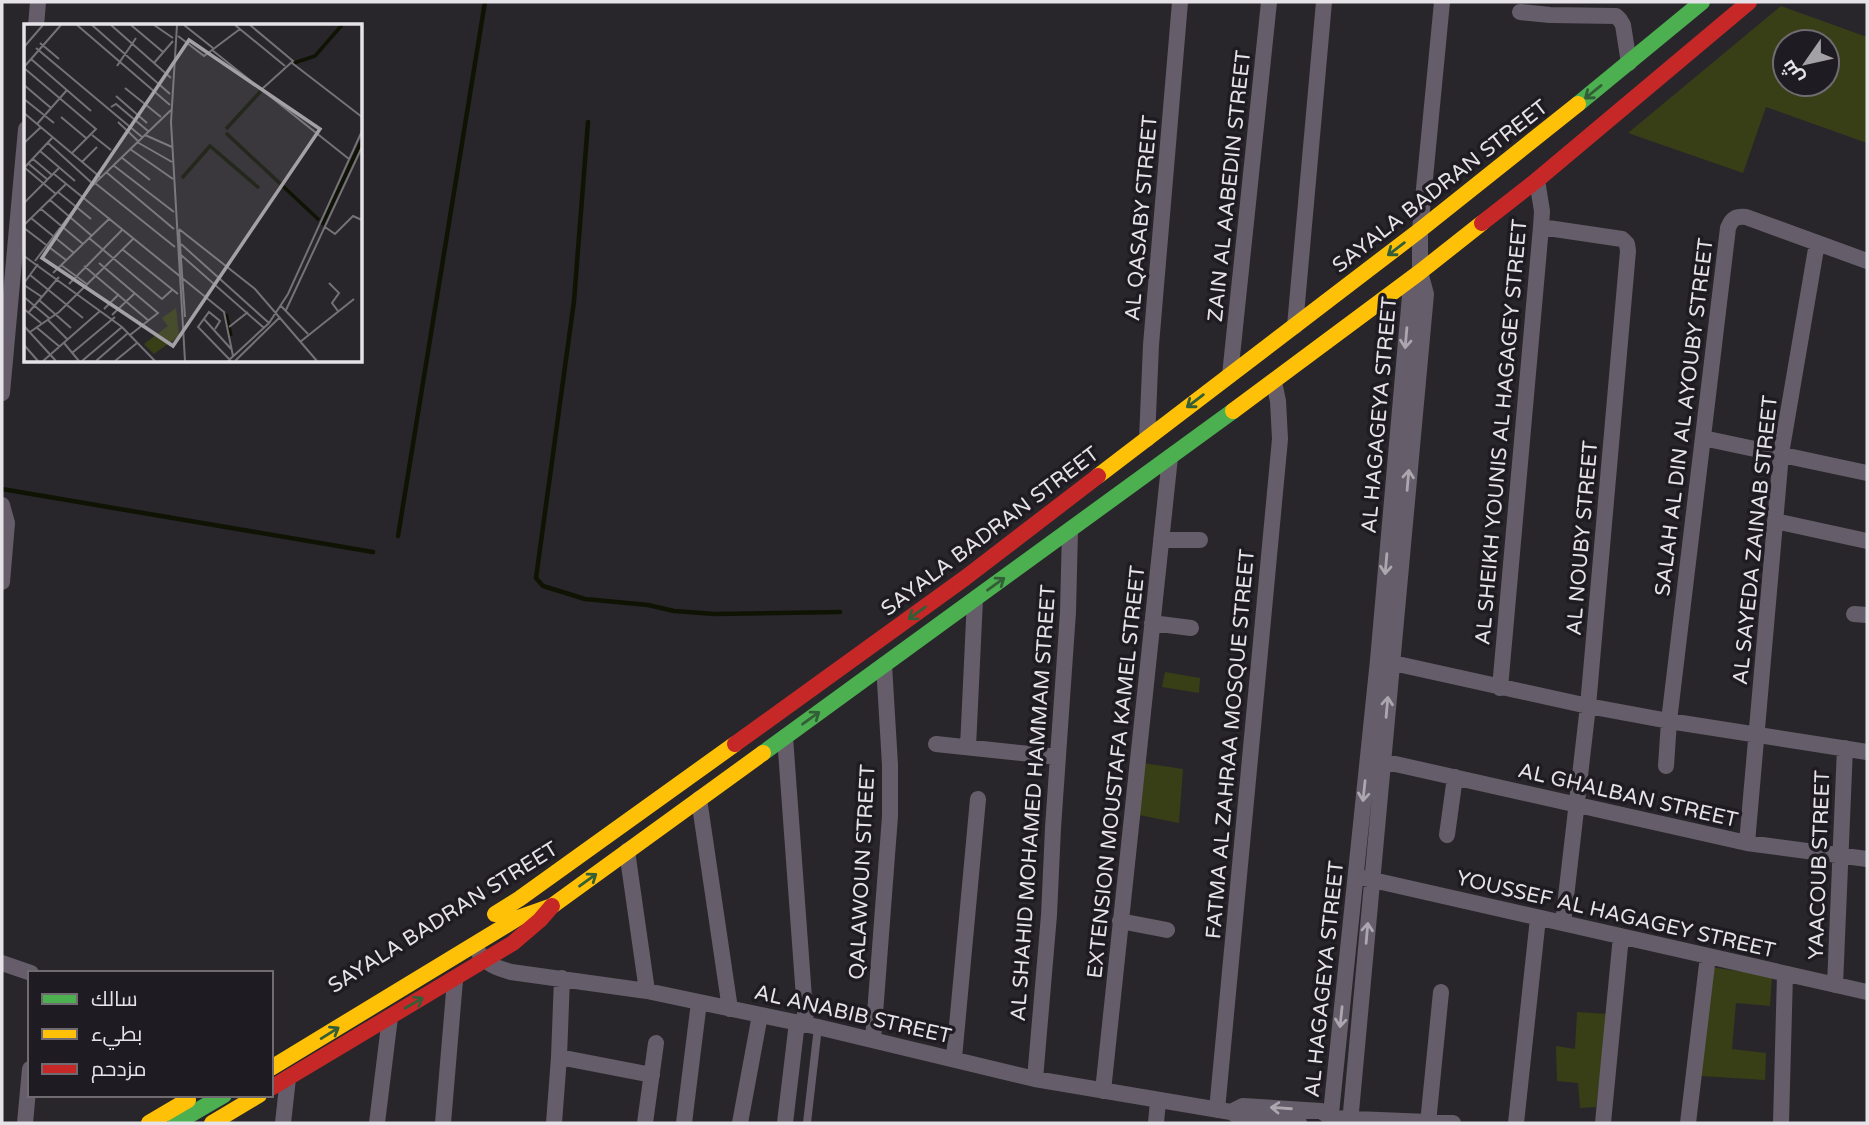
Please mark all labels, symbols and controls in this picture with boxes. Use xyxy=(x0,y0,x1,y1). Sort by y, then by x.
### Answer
inset map xyxy=(24,24,362,362)
north arrow xyxy=(1771,28,1841,98)
street label: ZAIN AL AABEDIN STREET xyxy=(1203,49,1256,323)
text: ش xyxy=(1777,56,1809,88)
one-way arrow xyxy=(1585,84,1603,100)
street label: SAYALA BADRAN STREET xyxy=(1328,94,1553,278)
street label: AL QASABY STREET xyxy=(1120,114,1163,322)
street label: AL SHEIKH YOUNIS AL HAGAGEY STREET xyxy=(1470,218,1533,646)
street label: SALAH AL DIN AL AYOUBY STREET xyxy=(1650,237,1719,597)
one-way arrow xyxy=(1387,241,1405,256)
street label: AL HAGAGEYA STREET xyxy=(1357,295,1402,535)
one-way arrow xyxy=(1399,326,1412,348)
one-way arrow xyxy=(1187,394,1205,409)
street label: AL SAYEDA ZAINAB STREET xyxy=(1728,394,1783,686)
street label: AL NOUBY STREET xyxy=(1562,439,1603,636)
street label: SAYALA BADRAN STREET xyxy=(876,441,1104,622)
one-way arrow xyxy=(1402,469,1415,492)
street label: FATMA AL ZAHRAA MOSQUE STREET xyxy=(1201,548,1260,940)
one-way arrow xyxy=(1379,553,1392,575)
street label: EXTENSION MOUSTAFA KAMEL STREET xyxy=(1082,564,1151,980)
one-way arrow xyxy=(986,577,1005,592)
street label: AL SHAHID MOHAMED HAMMAM STREET xyxy=(1006,584,1061,1022)
one-way arrow xyxy=(908,606,927,620)
one-way arrow xyxy=(1381,696,1394,718)
one-way arrow xyxy=(801,710,820,725)
street label: AL GHALBAN STREET xyxy=(1516,758,1740,833)
street label: QALAWOUN STREET xyxy=(844,763,881,980)
street label: YAACOUB STREET xyxy=(1804,770,1835,960)
one-way arrow xyxy=(1357,779,1370,802)
street label: SAYALA BADRAN STREET xyxy=(324,836,563,999)
street label: AL HAGAGEYA STREET xyxy=(1300,859,1349,1099)
street label: YOUSSEF AL HAGAGEY STREET xyxy=(1454,866,1778,963)
one-way arrow xyxy=(578,873,597,887)
one-way arrow xyxy=(1361,923,1374,945)
legend xyxy=(28,971,273,1097)
street label: AL ANABIB STREET xyxy=(752,980,954,1049)
text: سالك xyxy=(91,987,138,1012)
one-way arrow xyxy=(404,996,424,1010)
one-way arrow xyxy=(1334,1005,1347,1028)
text: بطيء xyxy=(91,1022,142,1050)
one-way arrow xyxy=(319,1026,339,1040)
text: مزدحم xyxy=(91,1057,146,1083)
one-way arrow xyxy=(1270,1102,1293,1115)

